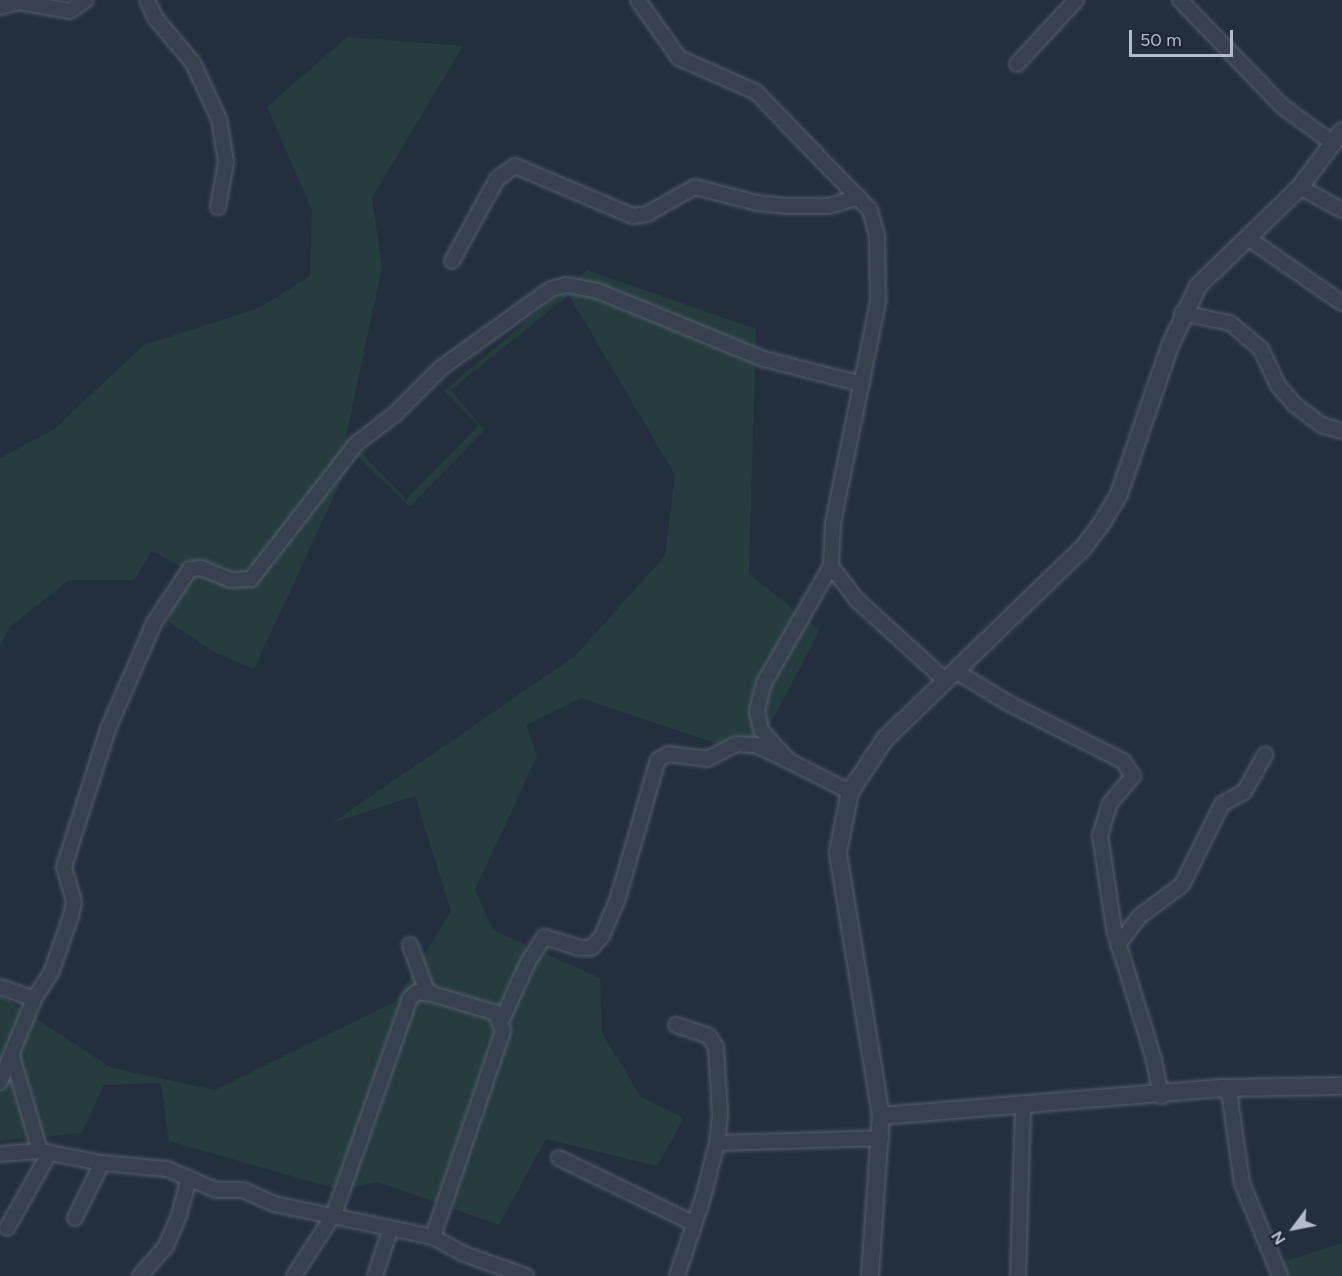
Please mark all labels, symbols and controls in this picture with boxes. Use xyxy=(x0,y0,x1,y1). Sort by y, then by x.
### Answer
scale bar xyxy=(1132,18,1236,56)
text: 50 m xyxy=(1140,29,1182,51)
north arrow xyxy=(1264,1198,1324,1258)
text: N xyxy=(1267,1228,1290,1248)

